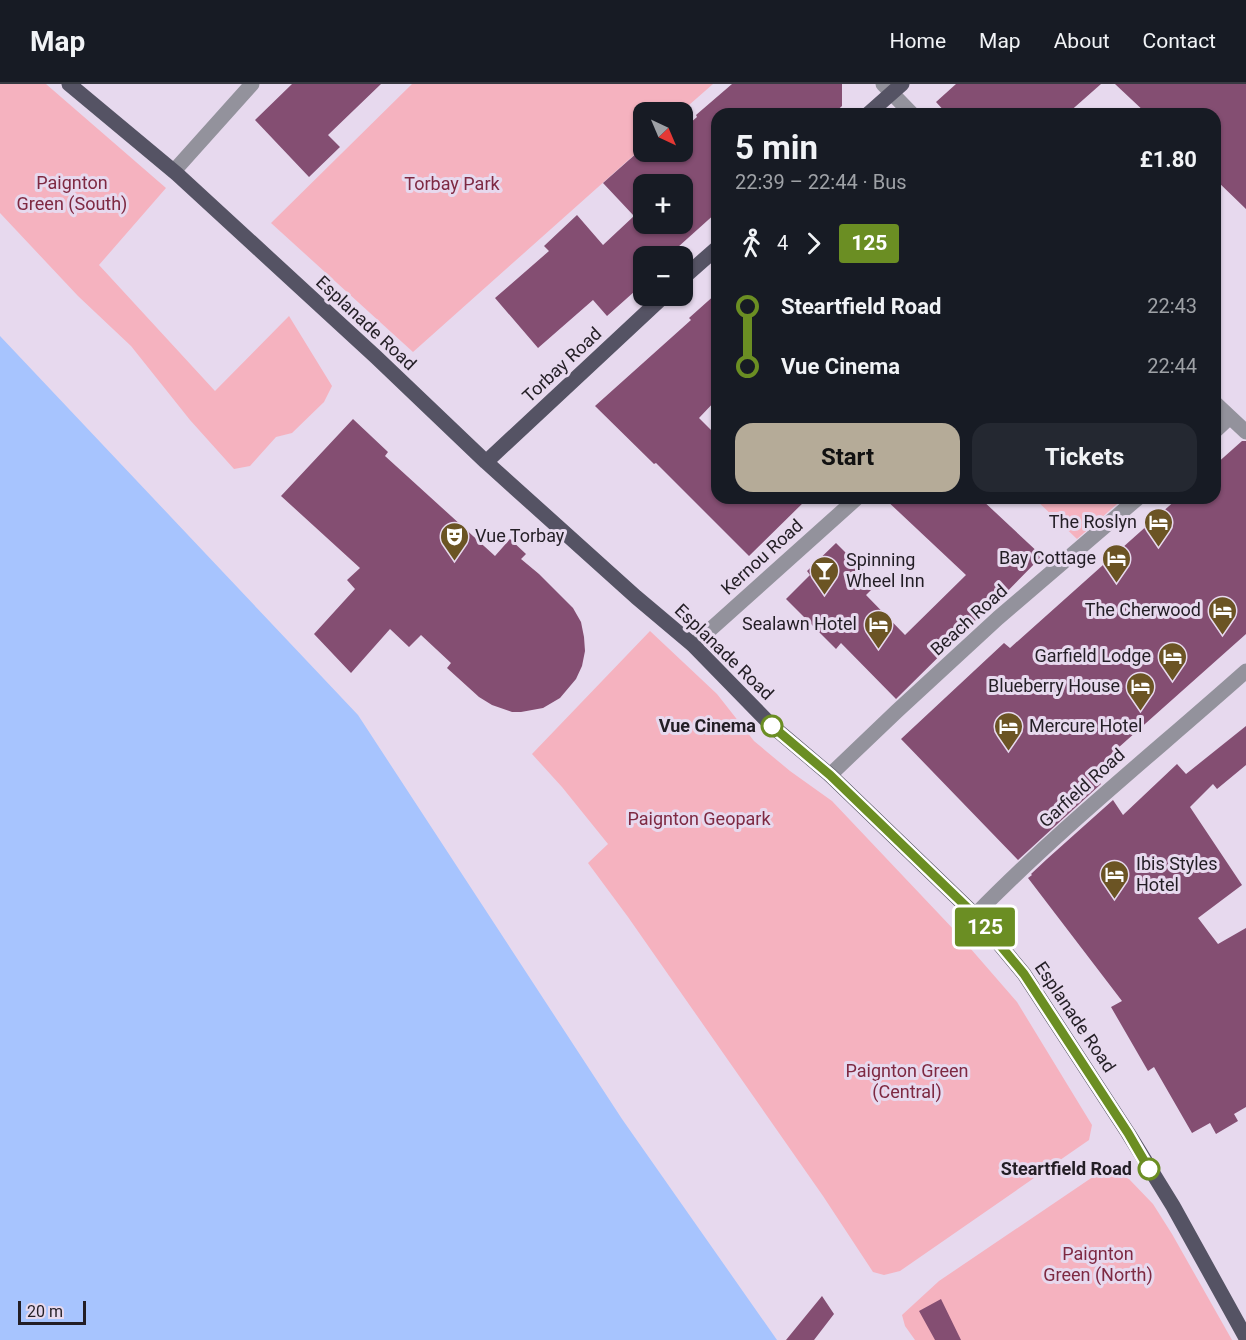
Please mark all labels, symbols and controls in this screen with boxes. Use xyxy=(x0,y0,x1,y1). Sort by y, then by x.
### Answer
text: Map xyxy=(30,25,85,58)
text: Home xyxy=(890,29,946,53)
text: Map xyxy=(979,29,1021,53)
text: About xyxy=(1054,29,1110,53)
text: Contact xyxy=(1143,29,1216,53)
north arrow xyxy=(633,102,693,162)
map controls xyxy=(633,102,693,306)
text: 5 min xyxy=(735,128,818,167)
text: £1.80 xyxy=(1140,147,1197,172)
text: 22:39 – 22:44 · Bus xyxy=(735,170,907,194)
park label: Paignton Green (South) xyxy=(17,172,127,215)
park label: Torbay Park xyxy=(404,173,501,194)
button: + xyxy=(633,174,693,234)
icon: walk xyxy=(735,227,768,260)
icon: forward xyxy=(797,227,830,260)
text: 4 xyxy=(777,231,788,255)
text: 125 xyxy=(851,231,887,255)
button: − xyxy=(633,246,693,306)
street label: Esplanade Road xyxy=(312,271,421,374)
text: Steartfield Road xyxy=(781,294,941,319)
text: 22:43 xyxy=(1147,294,1197,318)
street label: Torbay Road xyxy=(518,323,605,407)
text: Vue Cinema xyxy=(781,354,900,379)
text: 22:44 xyxy=(1147,354,1197,378)
button: Start xyxy=(735,423,960,492)
button: Tickets xyxy=(972,423,1197,492)
hotel icon: The Roslyn xyxy=(1142,506,1174,548)
place label: The Roslyn xyxy=(1049,511,1137,532)
street label: Kernou Road xyxy=(717,514,807,599)
theatre icon: Vue Torbay xyxy=(438,520,470,562)
place label: Vue Torbay xyxy=(475,525,565,546)
hotel icon: Bay Cottage xyxy=(1101,542,1133,584)
place label: Bay Cottage xyxy=(999,547,1096,568)
place label: Spinning Wheel Inn xyxy=(846,549,925,591)
bar icon: Spinning Wheel Inn xyxy=(809,554,841,596)
street label: Beach Road xyxy=(926,580,1011,659)
hotel icon: The Cherwood xyxy=(1206,594,1238,636)
street label: Esplanade Road xyxy=(671,599,778,704)
place label: The Cherwood xyxy=(1085,599,1201,620)
hotel icon: Sealawn Hotel xyxy=(862,608,894,650)
place label: Sealawn Hotel xyxy=(742,613,857,634)
hotel icon: Garfield Lodge xyxy=(1156,640,1188,682)
place label: Garfield Lodge xyxy=(1035,645,1151,666)
hotel icon: Blueberry House xyxy=(1125,670,1157,712)
place label: Blueberry House xyxy=(988,675,1120,696)
hotel icon: Mercure Hotel xyxy=(992,710,1024,752)
place label: Vue Cinema xyxy=(659,715,756,736)
marker: Vue Cinema xyxy=(761,715,783,737)
place label: Mercure Hotel xyxy=(1029,715,1142,736)
street label: Garfield Road xyxy=(1035,744,1129,832)
park label: Paignton Geopark xyxy=(627,808,771,829)
place label: Ibis Styles Hotel xyxy=(1136,853,1217,895)
hotel icon: Ibis Styles Hotel xyxy=(1099,858,1131,900)
line badge: 125 xyxy=(950,908,1020,946)
text: 125 xyxy=(967,915,1003,939)
street label: Esplanade Road xyxy=(1031,957,1120,1076)
park label: Paignton Green (Central) xyxy=(845,1060,969,1103)
place label: Steartfield Road xyxy=(1001,1158,1132,1179)
marker: Steartfield Road xyxy=(1138,1158,1160,1180)
park label: Paignton Green (North) xyxy=(1043,1243,1153,1286)
scale bar xyxy=(18,1298,86,1326)
text: 20 m xyxy=(27,1302,63,1321)

